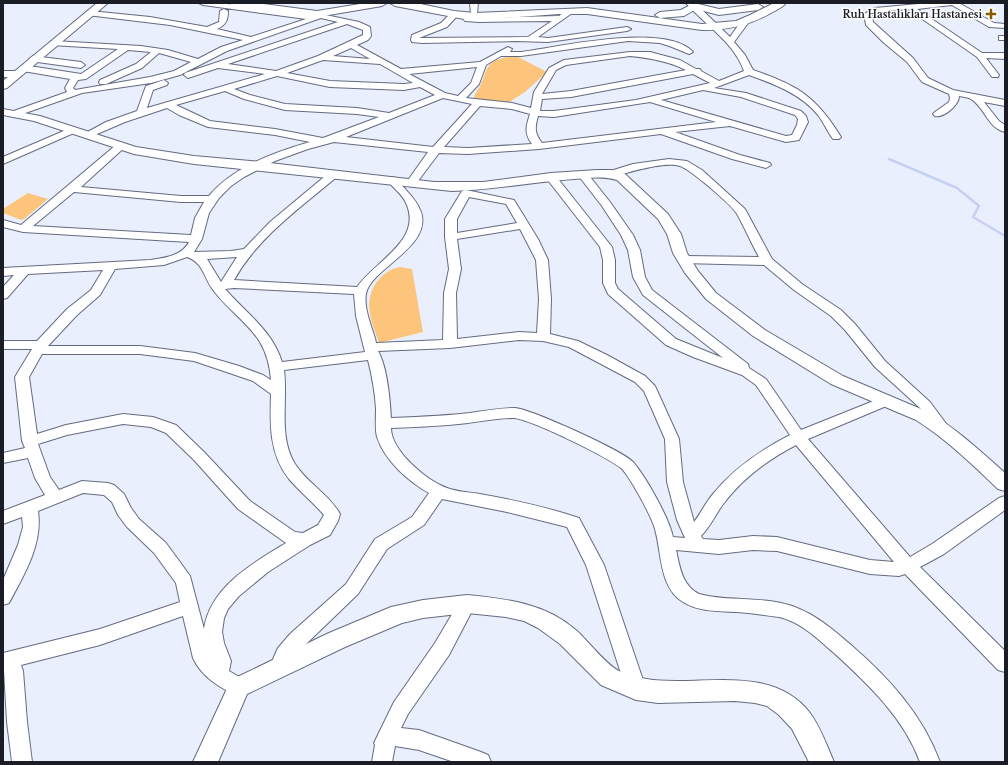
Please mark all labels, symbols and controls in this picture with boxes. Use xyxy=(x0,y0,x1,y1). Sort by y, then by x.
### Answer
place label: Ruh Hastalıkları Hastanesi xyxy=(843,8,982,21)
marker: Ruh Hastalıkları Hastanesi xyxy=(985,8,997,20)

